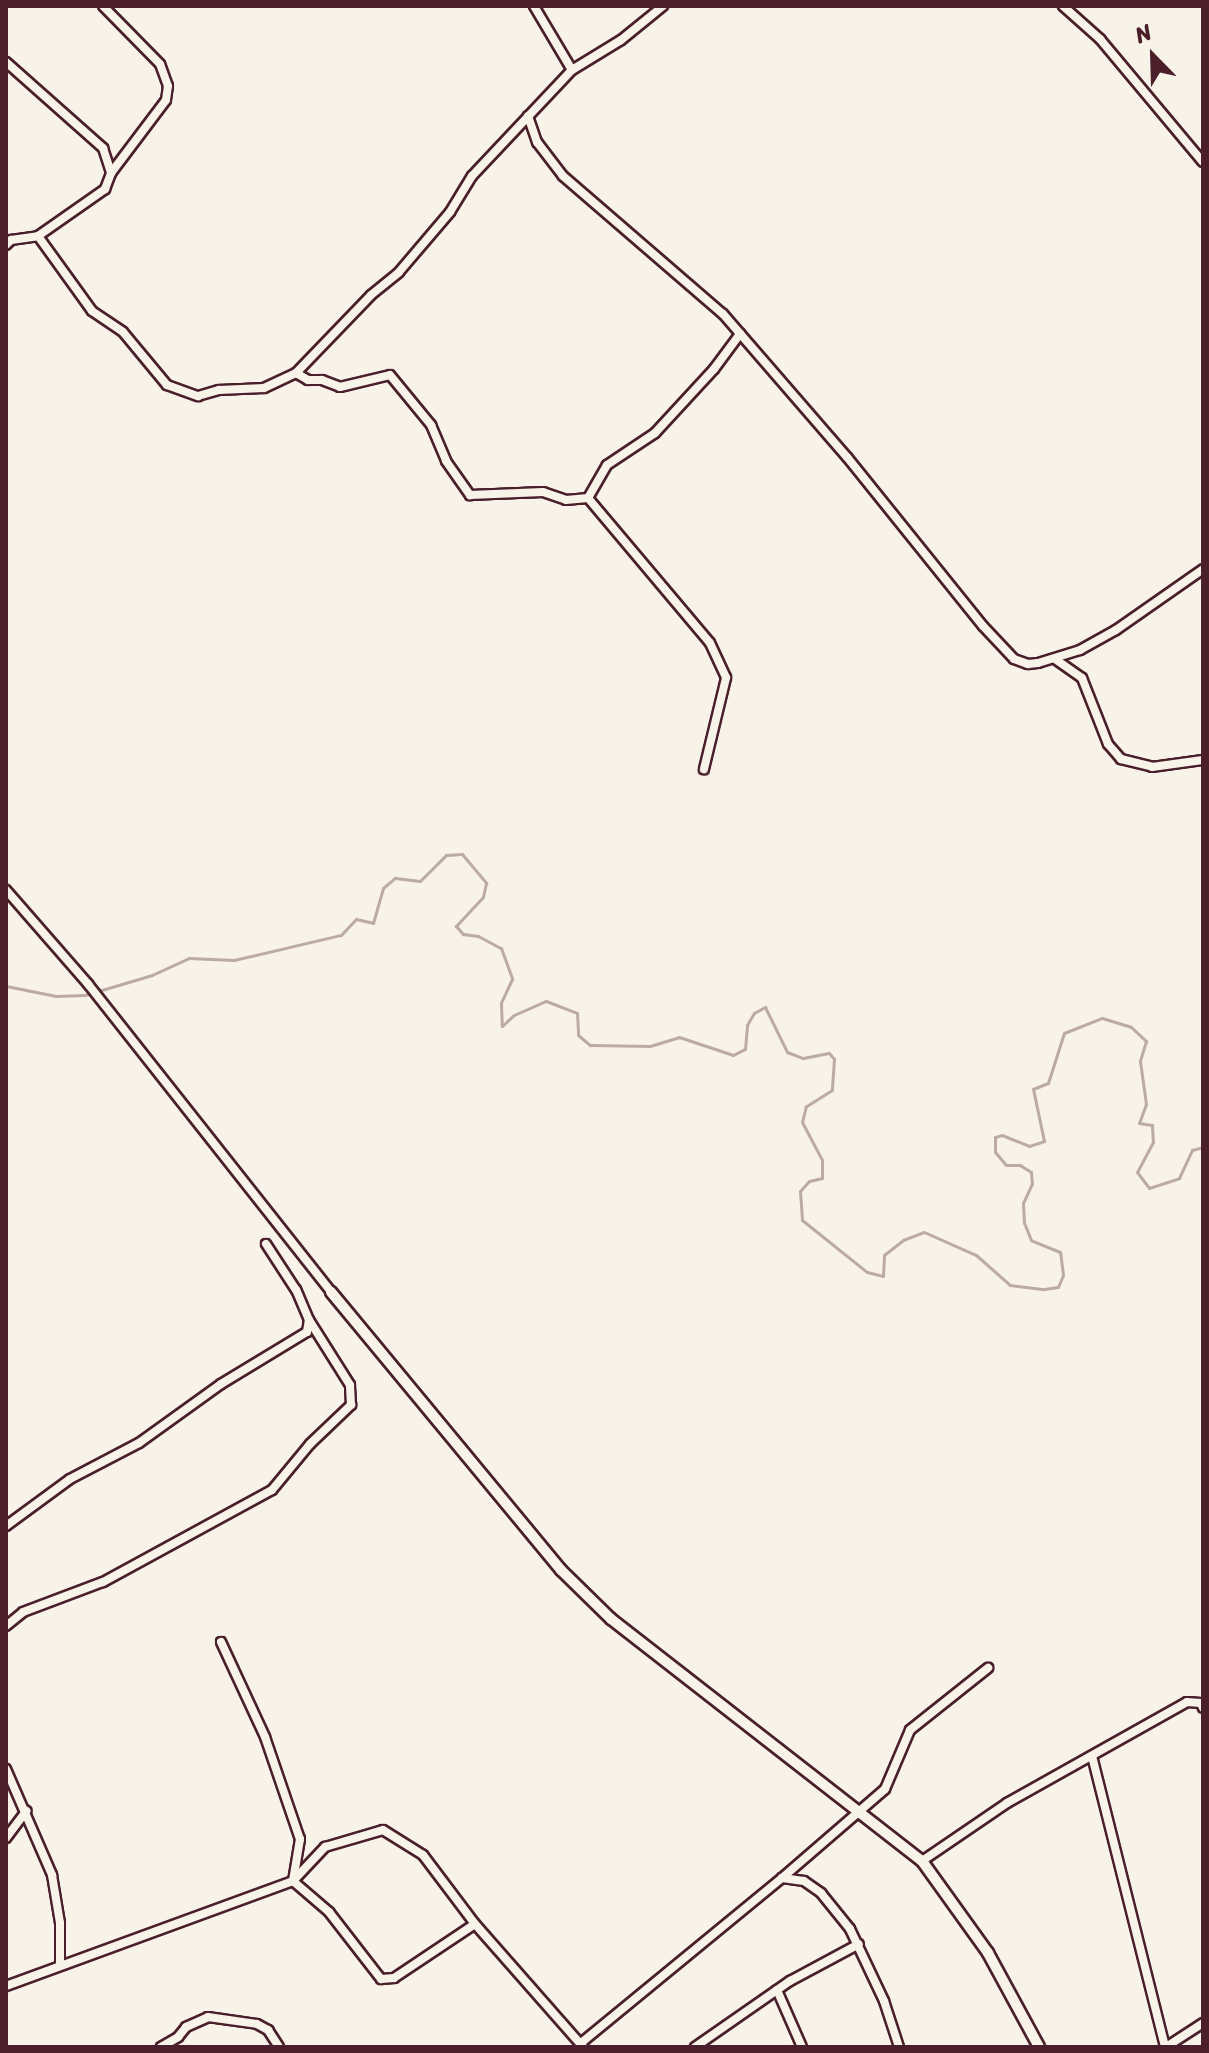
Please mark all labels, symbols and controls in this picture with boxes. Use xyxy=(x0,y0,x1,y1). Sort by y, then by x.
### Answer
text: N xyxy=(1129,13,1158,54)
north arrow xyxy=(1113,16,1193,96)

